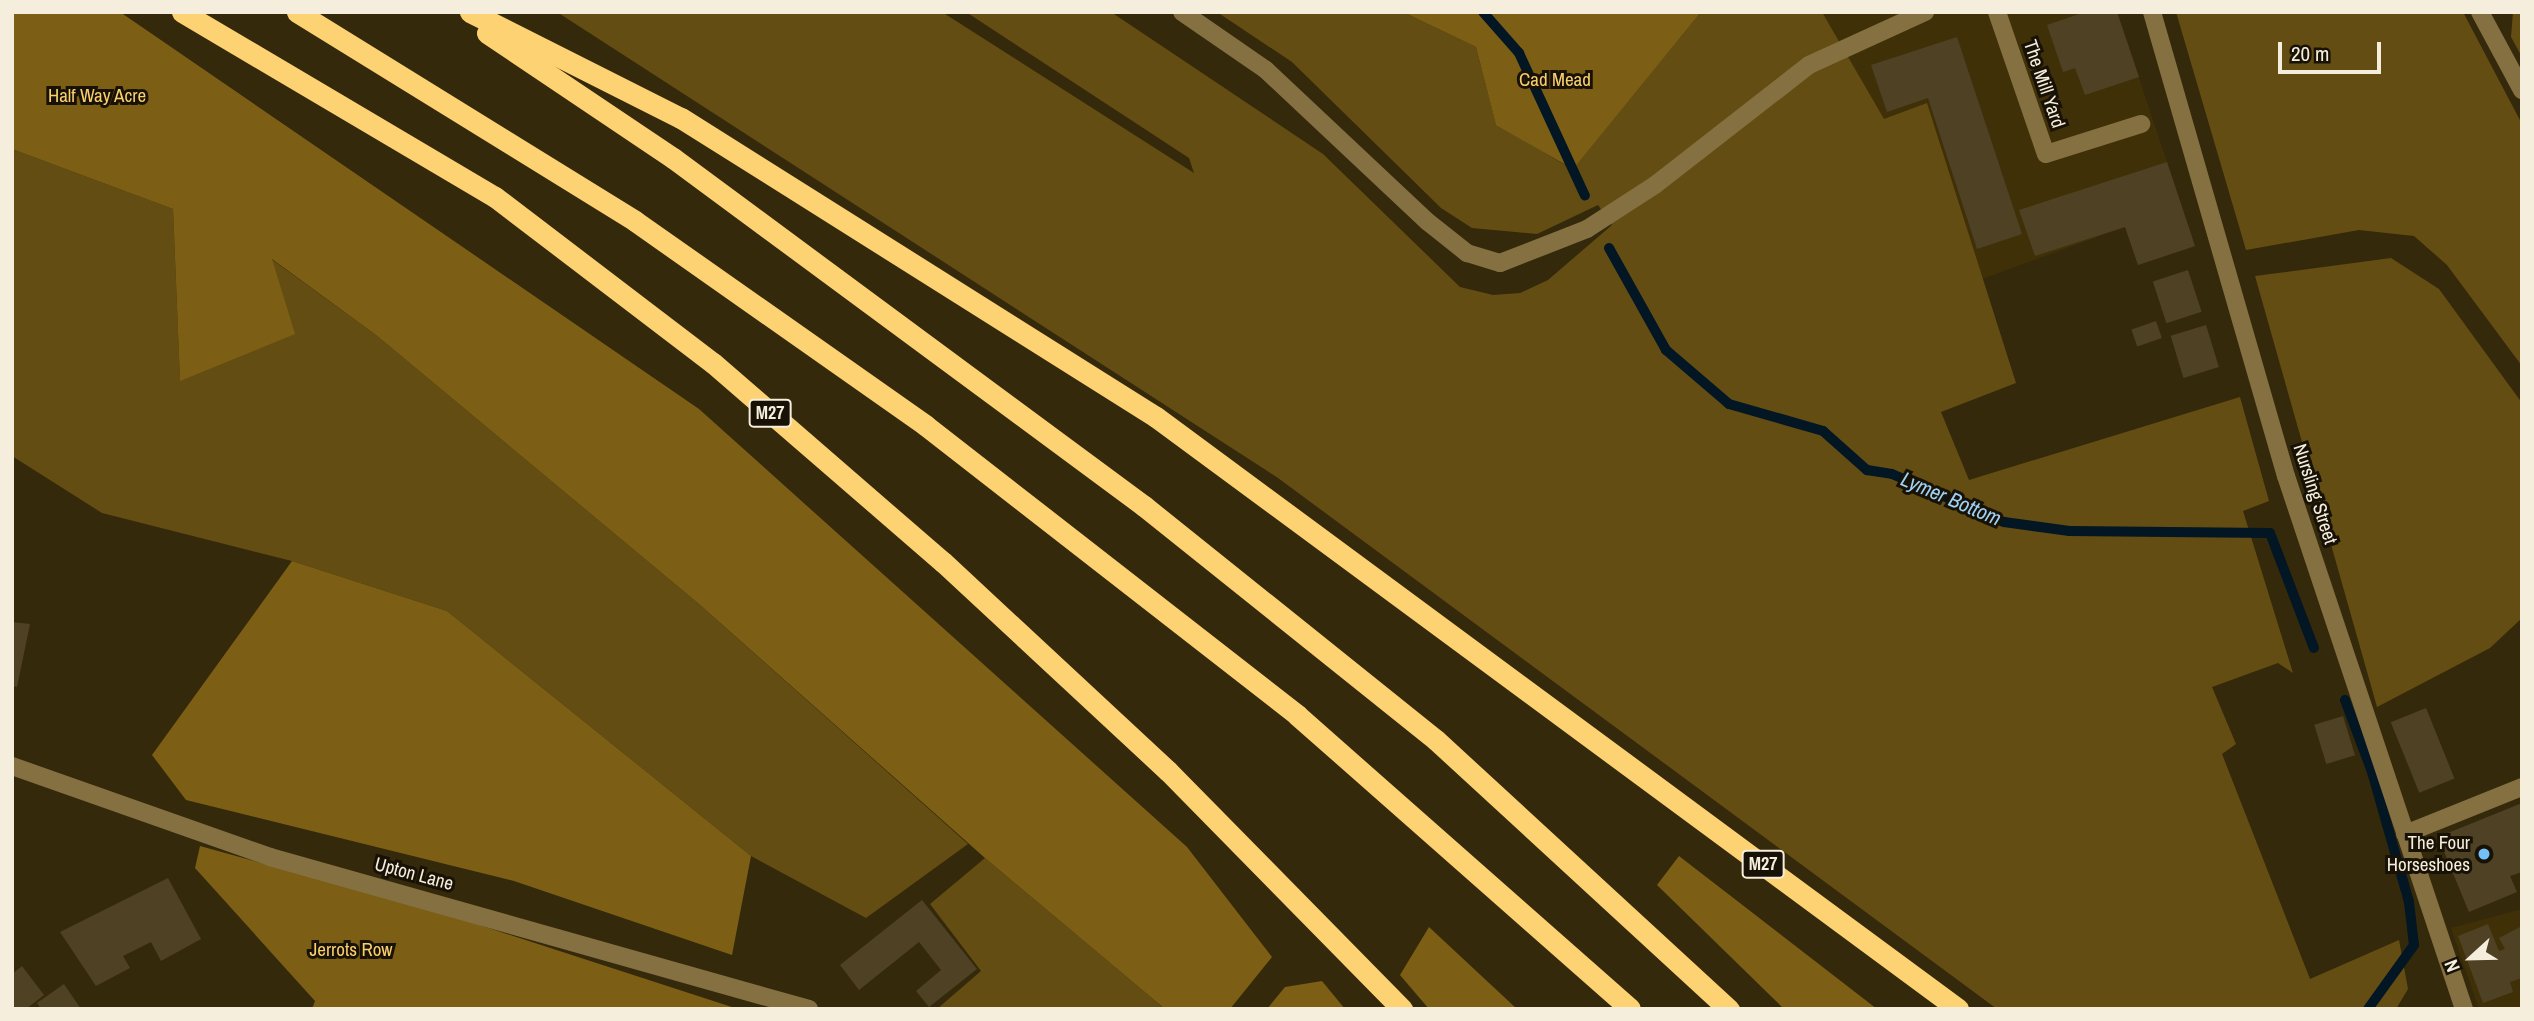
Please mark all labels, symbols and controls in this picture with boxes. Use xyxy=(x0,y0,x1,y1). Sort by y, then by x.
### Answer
scale bar xyxy=(2282,28,2385,72)
street label: The Mill Yard xyxy=(2018,37,2070,131)
text: 20 m xyxy=(2291,39,2329,68)
park label: Cad Mead xyxy=(1519,69,1591,91)
park label: Half Way Acre xyxy=(48,85,146,107)
road number: M27 xyxy=(747,398,793,428)
street label: Nursling Street xyxy=(2288,441,2342,547)
water label: Lymer Bottom xyxy=(1897,467,2005,531)
place label: The Four Horseshoes xyxy=(2387,832,2470,876)
marker: The Four Horseshoes xyxy=(2476,846,2492,862)
road number: M27 xyxy=(1740,850,1786,878)
street label: Upton Lane xyxy=(372,853,456,895)
north arrow xyxy=(2436,923,2506,993)
park label: Jerrots Row xyxy=(309,939,393,961)
text: N xyxy=(2437,956,2466,976)

